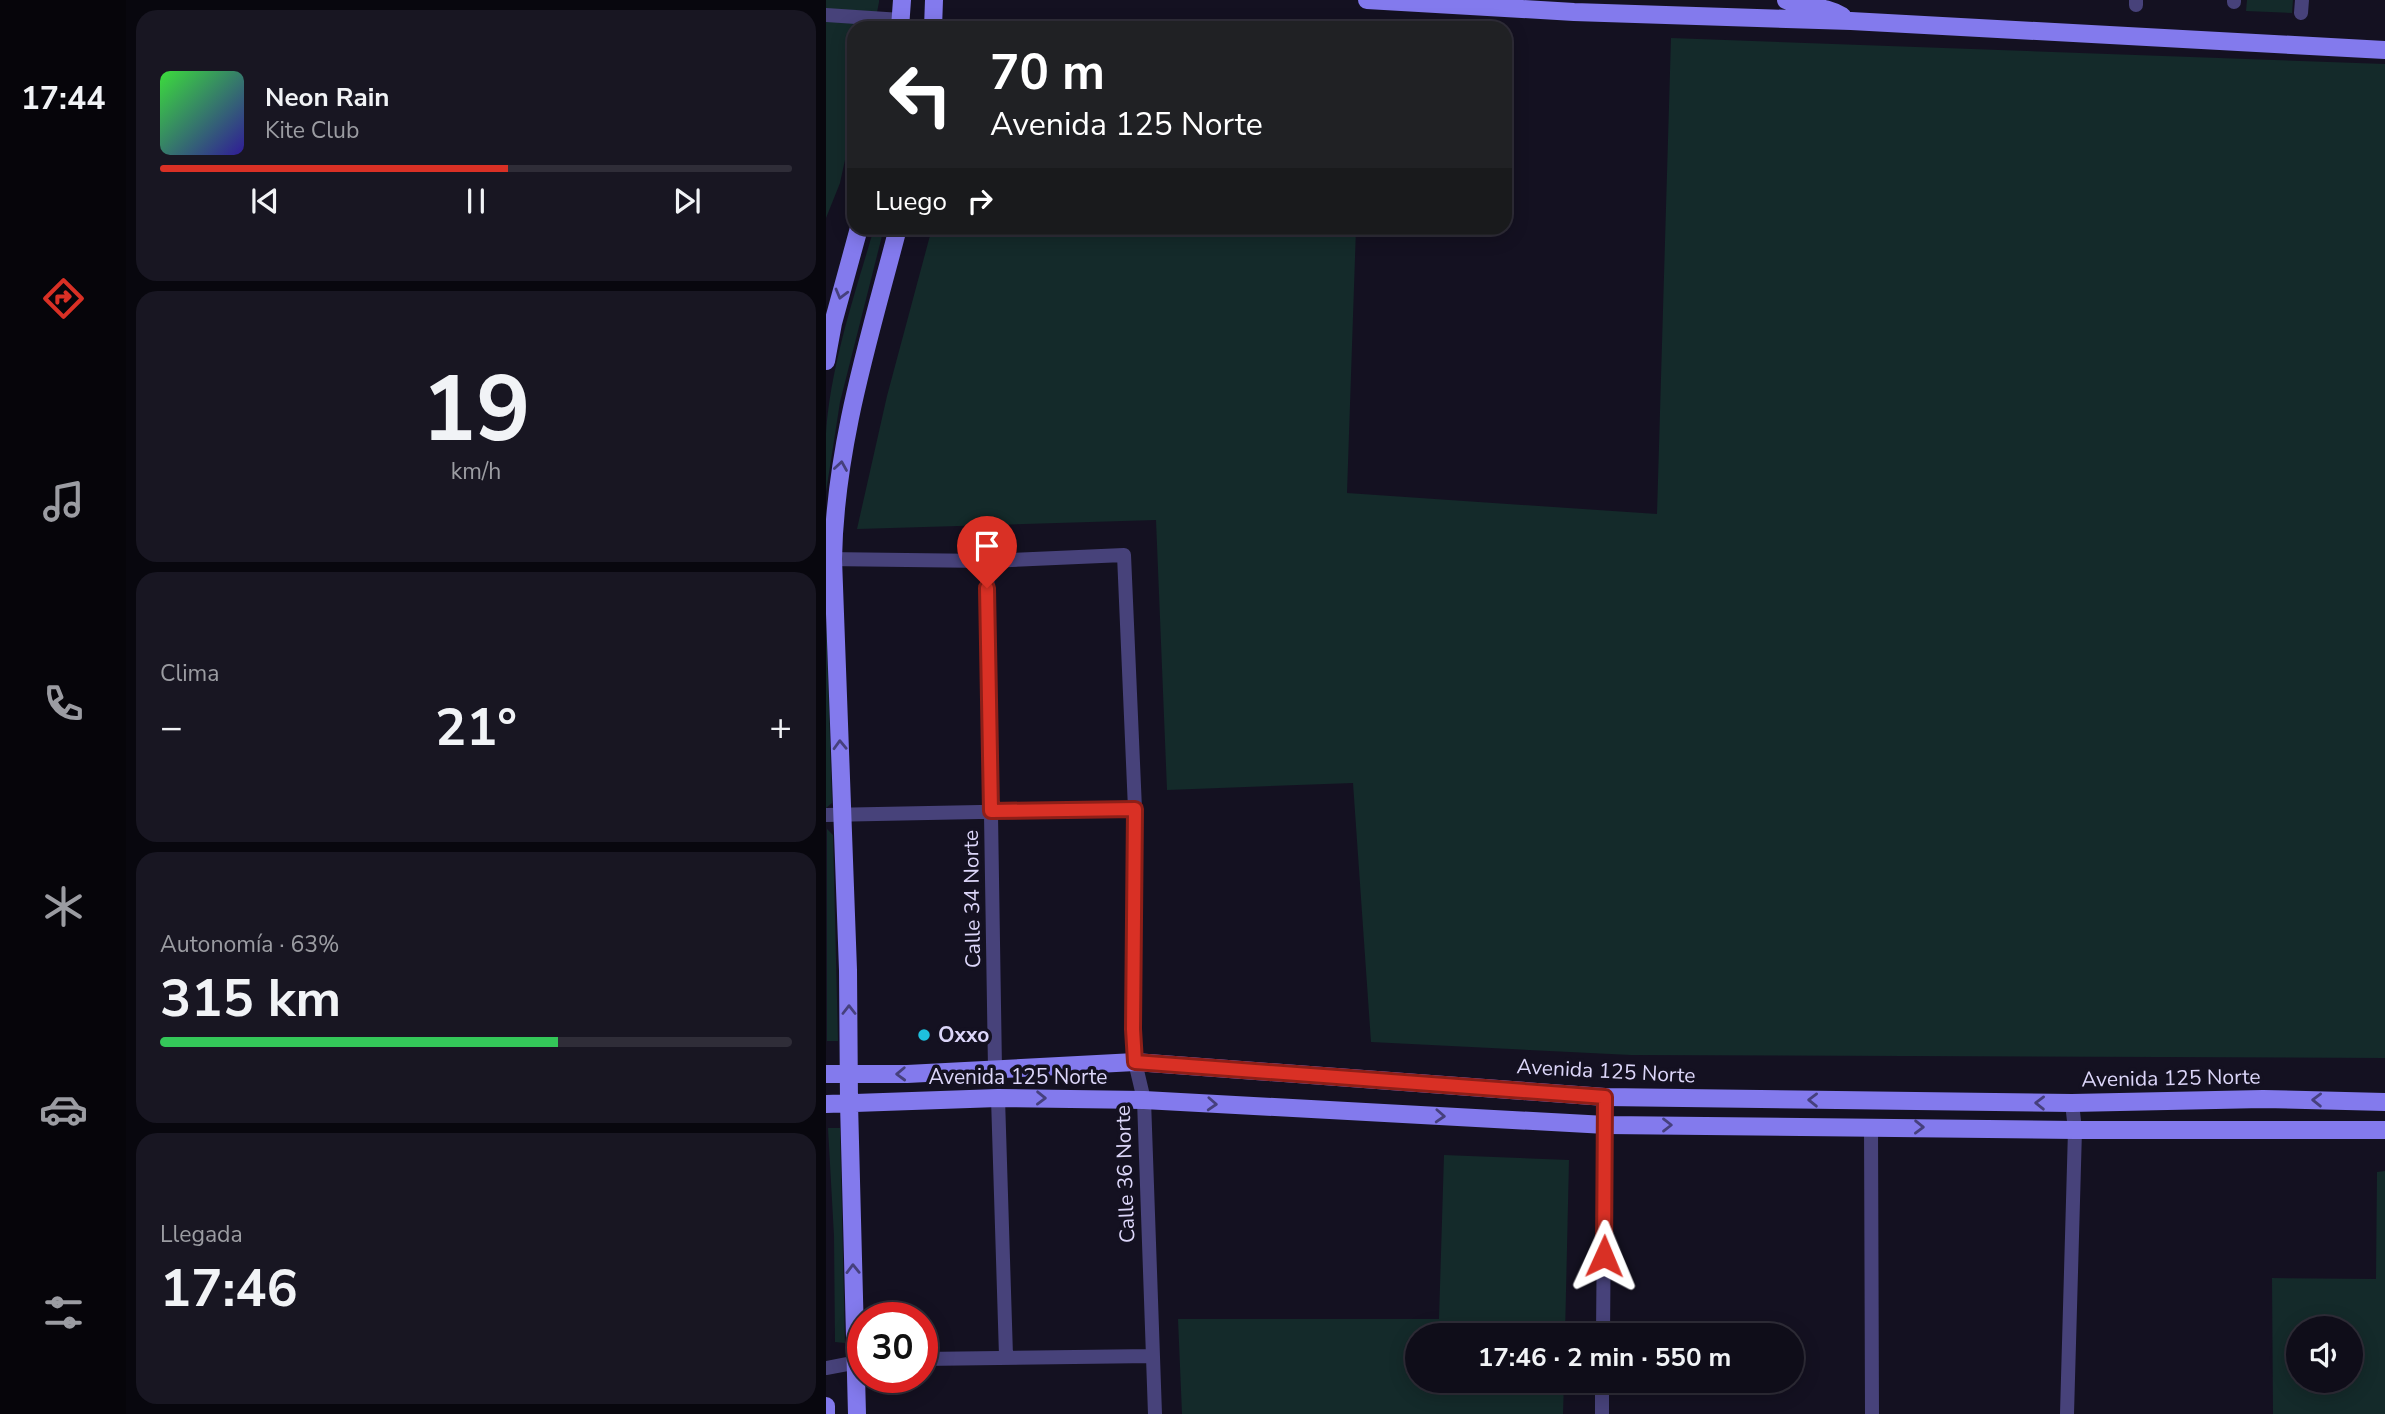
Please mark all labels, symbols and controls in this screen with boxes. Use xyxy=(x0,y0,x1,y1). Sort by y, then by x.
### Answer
text: 70 m xyxy=(990,39,1105,106)
icon: left xyxy=(875,49,966,140)
text: 17:44 xyxy=(21,77,105,120)
text: Neon Rain xyxy=(265,80,390,115)
text: Avenida 125 Norte xyxy=(990,103,1263,146)
text: Kite Club xyxy=(265,115,359,146)
icon: previous xyxy=(246,182,284,220)
icon: pause xyxy=(457,182,495,220)
icon: next xyxy=(668,182,706,220)
icon: right xyxy=(961,182,999,220)
text: Luego xyxy=(875,184,947,219)
icon: directions xyxy=(39,274,88,323)
one-way arrow xyxy=(835,287,849,299)
text: 19 xyxy=(421,348,531,472)
text: km/h xyxy=(451,456,501,487)
one-way arrow xyxy=(833,461,848,472)
icon: music xyxy=(39,477,88,526)
pin xyxy=(957,516,1017,588)
icon: arrive xyxy=(968,527,1006,565)
text: Clima xyxy=(160,658,220,689)
icon: phone xyxy=(39,679,88,728)
text: 21° xyxy=(435,692,517,763)
text: − xyxy=(160,702,183,753)
text: + xyxy=(769,702,792,753)
one-way arrow xyxy=(832,740,847,751)
street label: Calle 34 Norte xyxy=(957,830,987,968)
icon: climate xyxy=(39,882,88,931)
text: Autonomía · 63% xyxy=(160,929,340,960)
text: 315 km xyxy=(160,963,341,1034)
one-way arrow xyxy=(841,1005,857,1015)
place label: Oxxo xyxy=(938,1021,989,1049)
marker: Oxxo xyxy=(916,1027,932,1043)
street label: Avenida 125 Norte xyxy=(1516,1052,1696,1090)
street label: Avenida 125 Norte xyxy=(2081,1062,2261,1094)
street label: Avenida 125 Norte xyxy=(928,1063,1108,1091)
one-way arrow xyxy=(895,1066,906,1082)
icon: car xyxy=(39,1085,88,1134)
one-way arrow xyxy=(1036,1091,1047,1106)
one-way arrow xyxy=(1807,1092,1818,1108)
one-way arrow xyxy=(2311,1092,2322,1108)
one-way arrow xyxy=(2035,1095,2045,1111)
one-way arrow xyxy=(1207,1096,1218,1111)
street label: Calle 36 Norte xyxy=(1109,1104,1141,1244)
one-way arrow xyxy=(1434,1108,1445,1123)
one-way arrow xyxy=(1662,1117,1673,1133)
one-way arrow xyxy=(1914,1119,1925,1135)
text: Llegada xyxy=(160,1219,243,1250)
position arrow xyxy=(1567,1219,1641,1293)
text: 17:46 xyxy=(160,1253,298,1324)
one-way arrow xyxy=(846,1263,861,1274)
icon: filters xyxy=(39,1288,88,1337)
speed limit sign: 30 xyxy=(847,1302,938,1393)
map controls xyxy=(2286,1316,2363,1393)
button: sound xyxy=(2286,1316,2363,1393)
text: 17:46 · 2 min · 550 m xyxy=(1478,1340,1731,1375)

